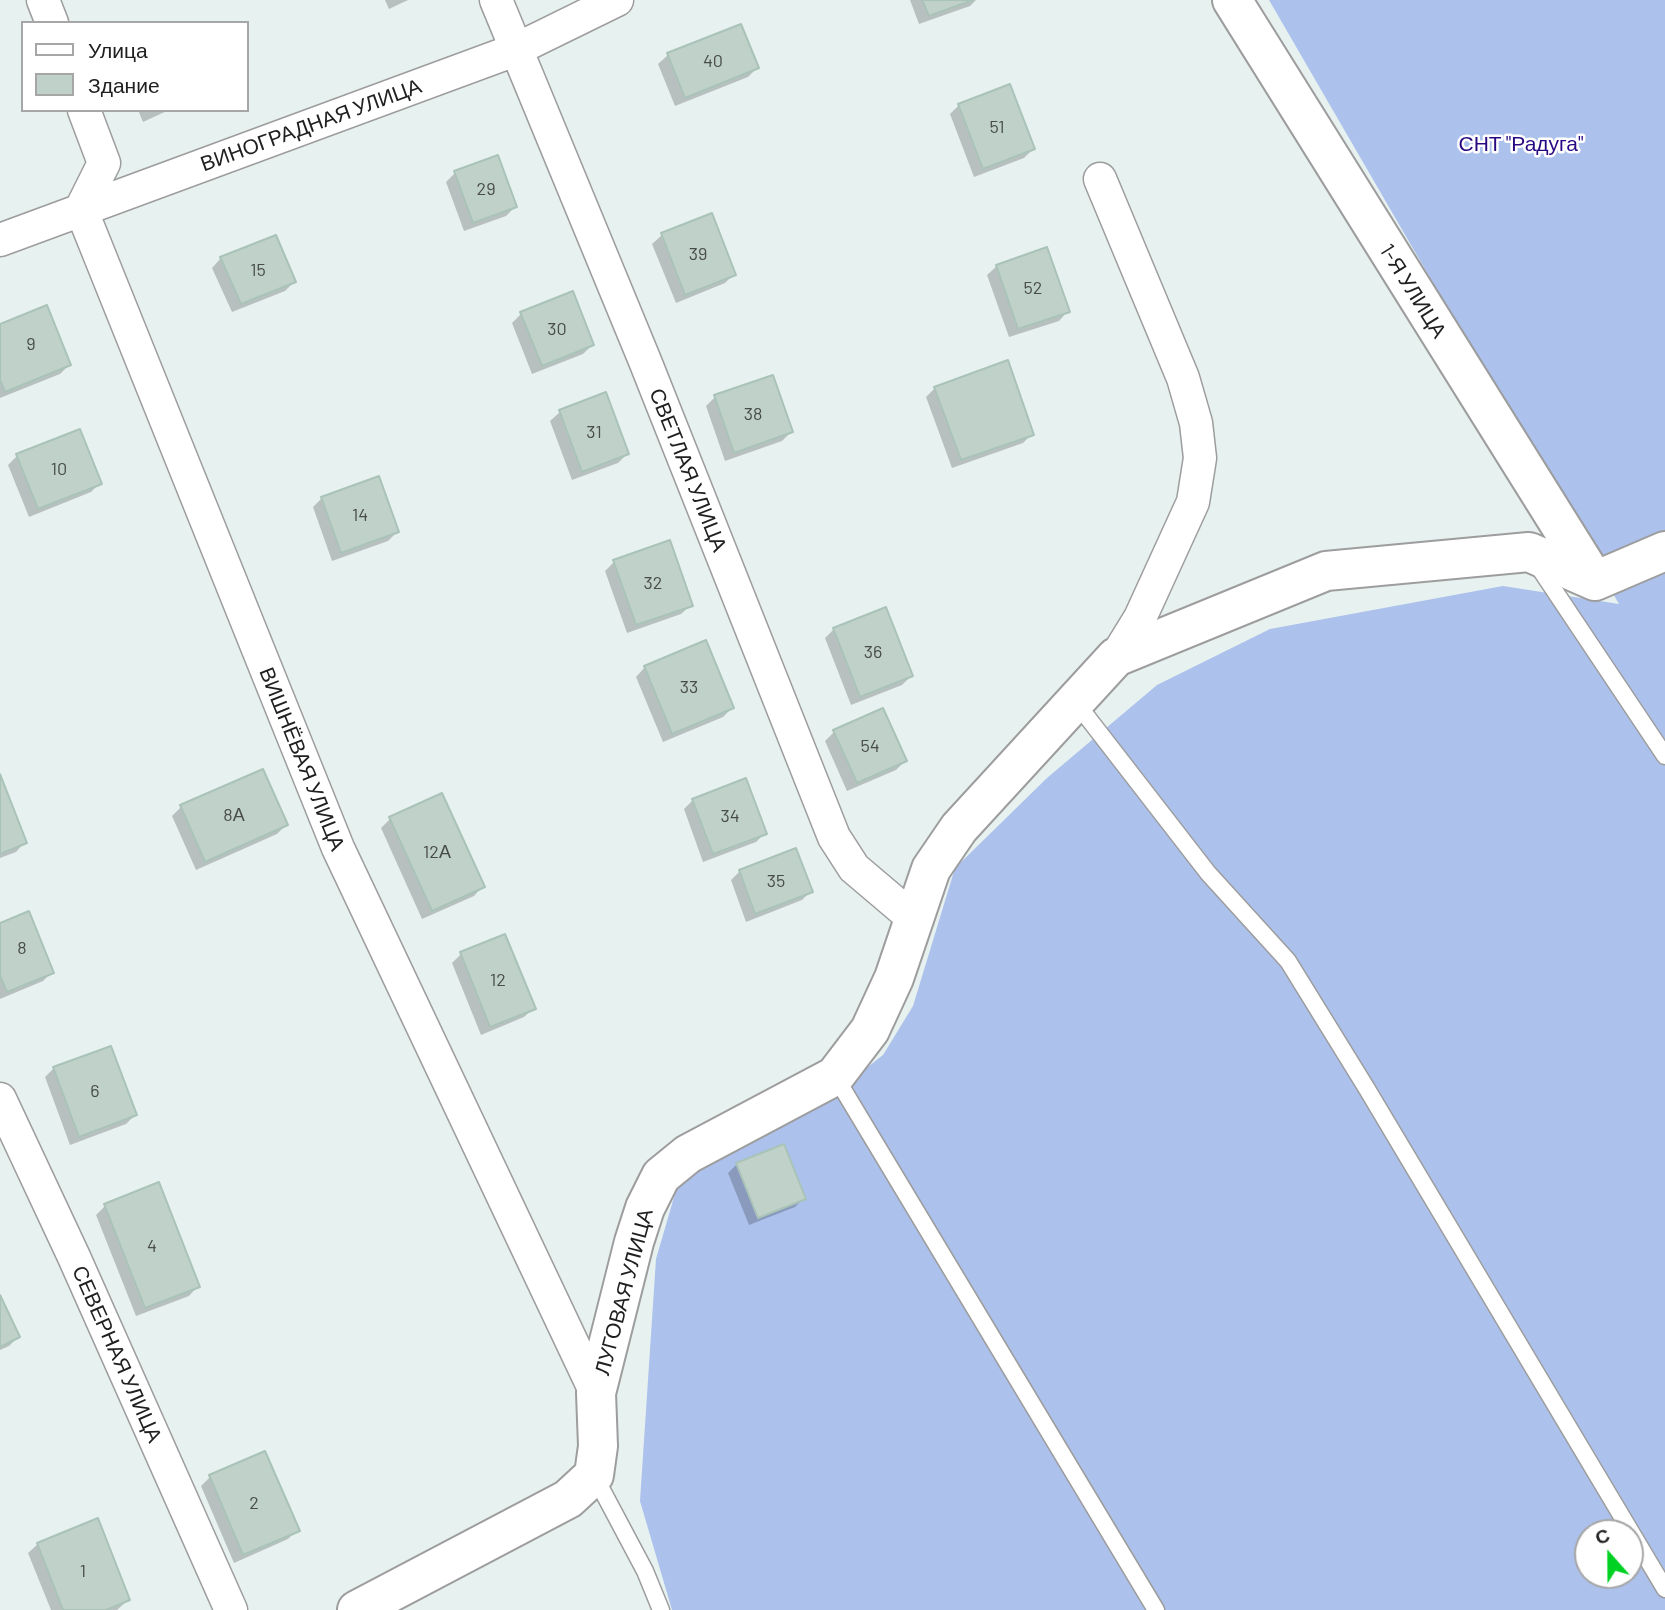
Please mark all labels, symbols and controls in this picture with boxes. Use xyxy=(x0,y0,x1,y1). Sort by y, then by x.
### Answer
legend xyxy=(21,21,248,112)
text: Улица xyxy=(88,37,148,62)
house number: 40 xyxy=(703,50,723,72)
text: Здание xyxy=(88,72,160,97)
street label: ВИНОГРАДНАЯ УЛИЦА xyxy=(197,73,425,177)
house number: 51 xyxy=(989,116,1005,138)
park label: СНТ "Радуга" xyxy=(1458,131,1584,157)
house number: 29 xyxy=(476,178,496,200)
street label: 1-Я УЛИЦА xyxy=(1374,239,1452,343)
house number: 39 xyxy=(689,243,707,265)
house number: 15 xyxy=(250,259,266,281)
house number: 52 xyxy=(1024,277,1042,299)
house number: 30 xyxy=(547,318,567,340)
house number: 9 xyxy=(26,333,36,355)
street label: СВЕТЛАЯ УЛИЦА xyxy=(644,385,732,555)
house number: 38 xyxy=(744,403,762,425)
house number: 31 xyxy=(586,421,602,443)
house number: 10 xyxy=(51,458,67,480)
house number: 14 xyxy=(352,504,368,526)
house number: 32 xyxy=(644,572,662,594)
house number: 36 xyxy=(864,641,882,663)
street label: ВИШНЁВАЯ УЛИЦА xyxy=(254,664,350,854)
house number: 33 xyxy=(680,676,698,698)
house number: 54 xyxy=(860,735,880,757)
house number: 8А xyxy=(223,804,245,826)
house number: 34 xyxy=(720,805,740,827)
house number: 12А xyxy=(423,841,451,863)
house number: 35 xyxy=(767,870,785,892)
house number: 8 xyxy=(17,937,27,959)
house number: 12 xyxy=(490,969,506,991)
house number: 6 xyxy=(90,1080,100,1102)
street label: ЛУГОВАЯ УЛИЦА xyxy=(590,1206,658,1378)
house number: 4 xyxy=(147,1235,157,1257)
street label: СЕВЕРНАЯ УЛИЦА xyxy=(67,1262,167,1446)
house number: 2 xyxy=(249,1492,259,1514)
north arrow xyxy=(1574,1519,1644,1589)
text: С xyxy=(1591,1523,1613,1549)
house number: 1 xyxy=(80,1560,86,1582)

